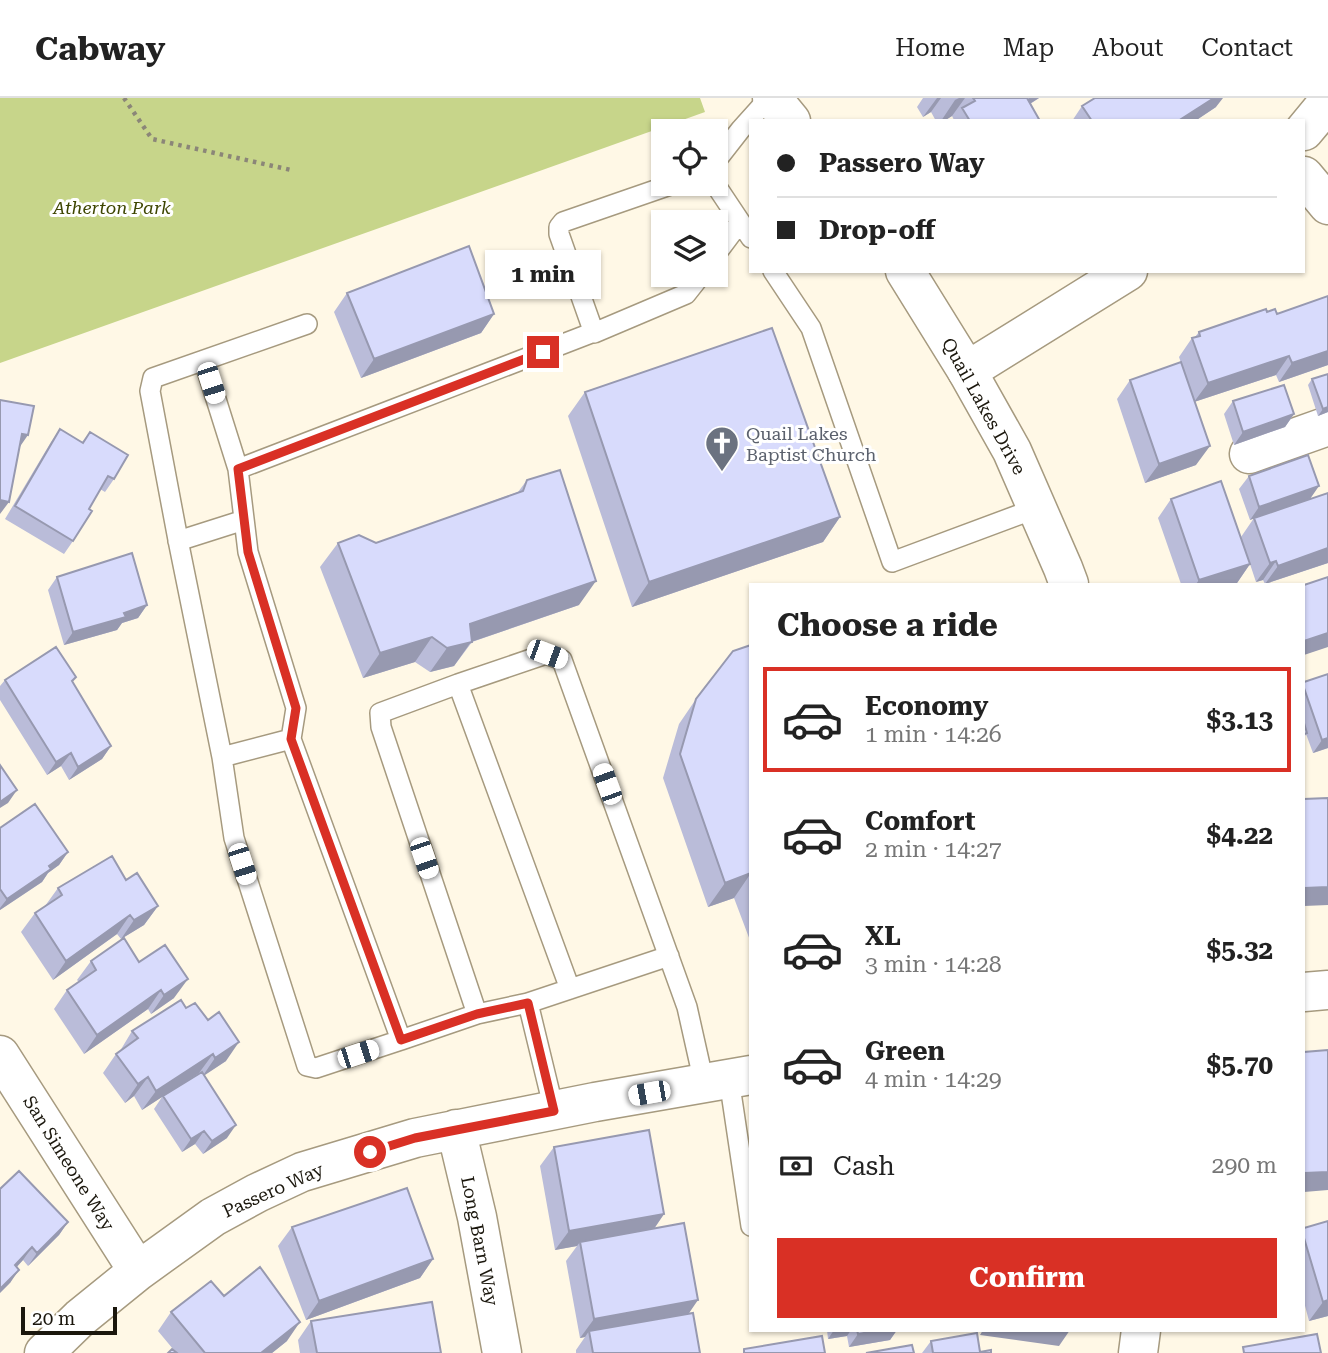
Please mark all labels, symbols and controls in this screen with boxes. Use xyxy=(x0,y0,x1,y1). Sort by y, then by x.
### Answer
text: Cabway xyxy=(35,29,165,68)
text: Home xyxy=(895,34,965,62)
text: Map xyxy=(1003,34,1054,62)
text: About xyxy=(1092,34,1163,62)
text: Contact xyxy=(1201,34,1293,62)
map controls xyxy=(651,119,728,287)
button: locate xyxy=(651,119,728,196)
text: Passero Way xyxy=(819,148,985,178)
park label: Atherton Park xyxy=(52,197,171,218)
button: layers xyxy=(651,210,728,287)
text: Drop-off xyxy=(819,215,935,245)
callout: 1 min xyxy=(485,250,601,300)
text: 1 min xyxy=(511,261,575,288)
street label: Quail Lakes Drive xyxy=(938,334,1030,478)
route end xyxy=(527,336,559,368)
car xyxy=(195,360,228,406)
place label: Quail Lakes Baptist Church xyxy=(746,423,877,465)
church icon: Quail Lakes Baptist Church xyxy=(703,424,741,473)
text: Choose a ride xyxy=(777,606,998,644)
car xyxy=(524,637,571,671)
icon: car xyxy=(781,688,844,751)
text: Economy xyxy=(865,691,988,721)
text: $3.13 xyxy=(1207,705,1273,735)
text: 1 min · 14:26 xyxy=(865,721,1002,748)
car xyxy=(590,761,625,807)
icon: car xyxy=(781,803,844,866)
text: Comfort xyxy=(865,806,975,836)
text: $4.22 xyxy=(1207,820,1273,850)
car xyxy=(408,835,441,881)
text: 2 min · 14:27 xyxy=(865,836,1002,863)
car xyxy=(226,841,259,887)
icon: car xyxy=(781,918,844,981)
text: XL xyxy=(865,921,901,951)
text: $5.32 xyxy=(1207,935,1273,965)
text: 3 min · 14:28 xyxy=(865,951,1002,978)
icon: car xyxy=(781,1033,844,1096)
text: Green xyxy=(865,1036,945,1066)
car xyxy=(335,1038,382,1070)
text: $5.70 xyxy=(1207,1050,1273,1080)
text: 4 min · 14:29 xyxy=(865,1066,1002,1093)
car xyxy=(627,1079,672,1107)
street label: San Simeone Way xyxy=(19,1092,119,1235)
route start xyxy=(354,1136,386,1168)
icon: cash xyxy=(777,1147,815,1185)
text: Cash xyxy=(833,1151,895,1181)
text: 290 m xyxy=(1212,1152,1277,1179)
street label: Passero Way xyxy=(219,1158,327,1222)
street label: Long Barn Way xyxy=(457,1175,503,1308)
button: Confirm xyxy=(777,1238,1277,1318)
scale bar xyxy=(21,1304,117,1336)
text: 20 m xyxy=(32,1307,75,1330)

